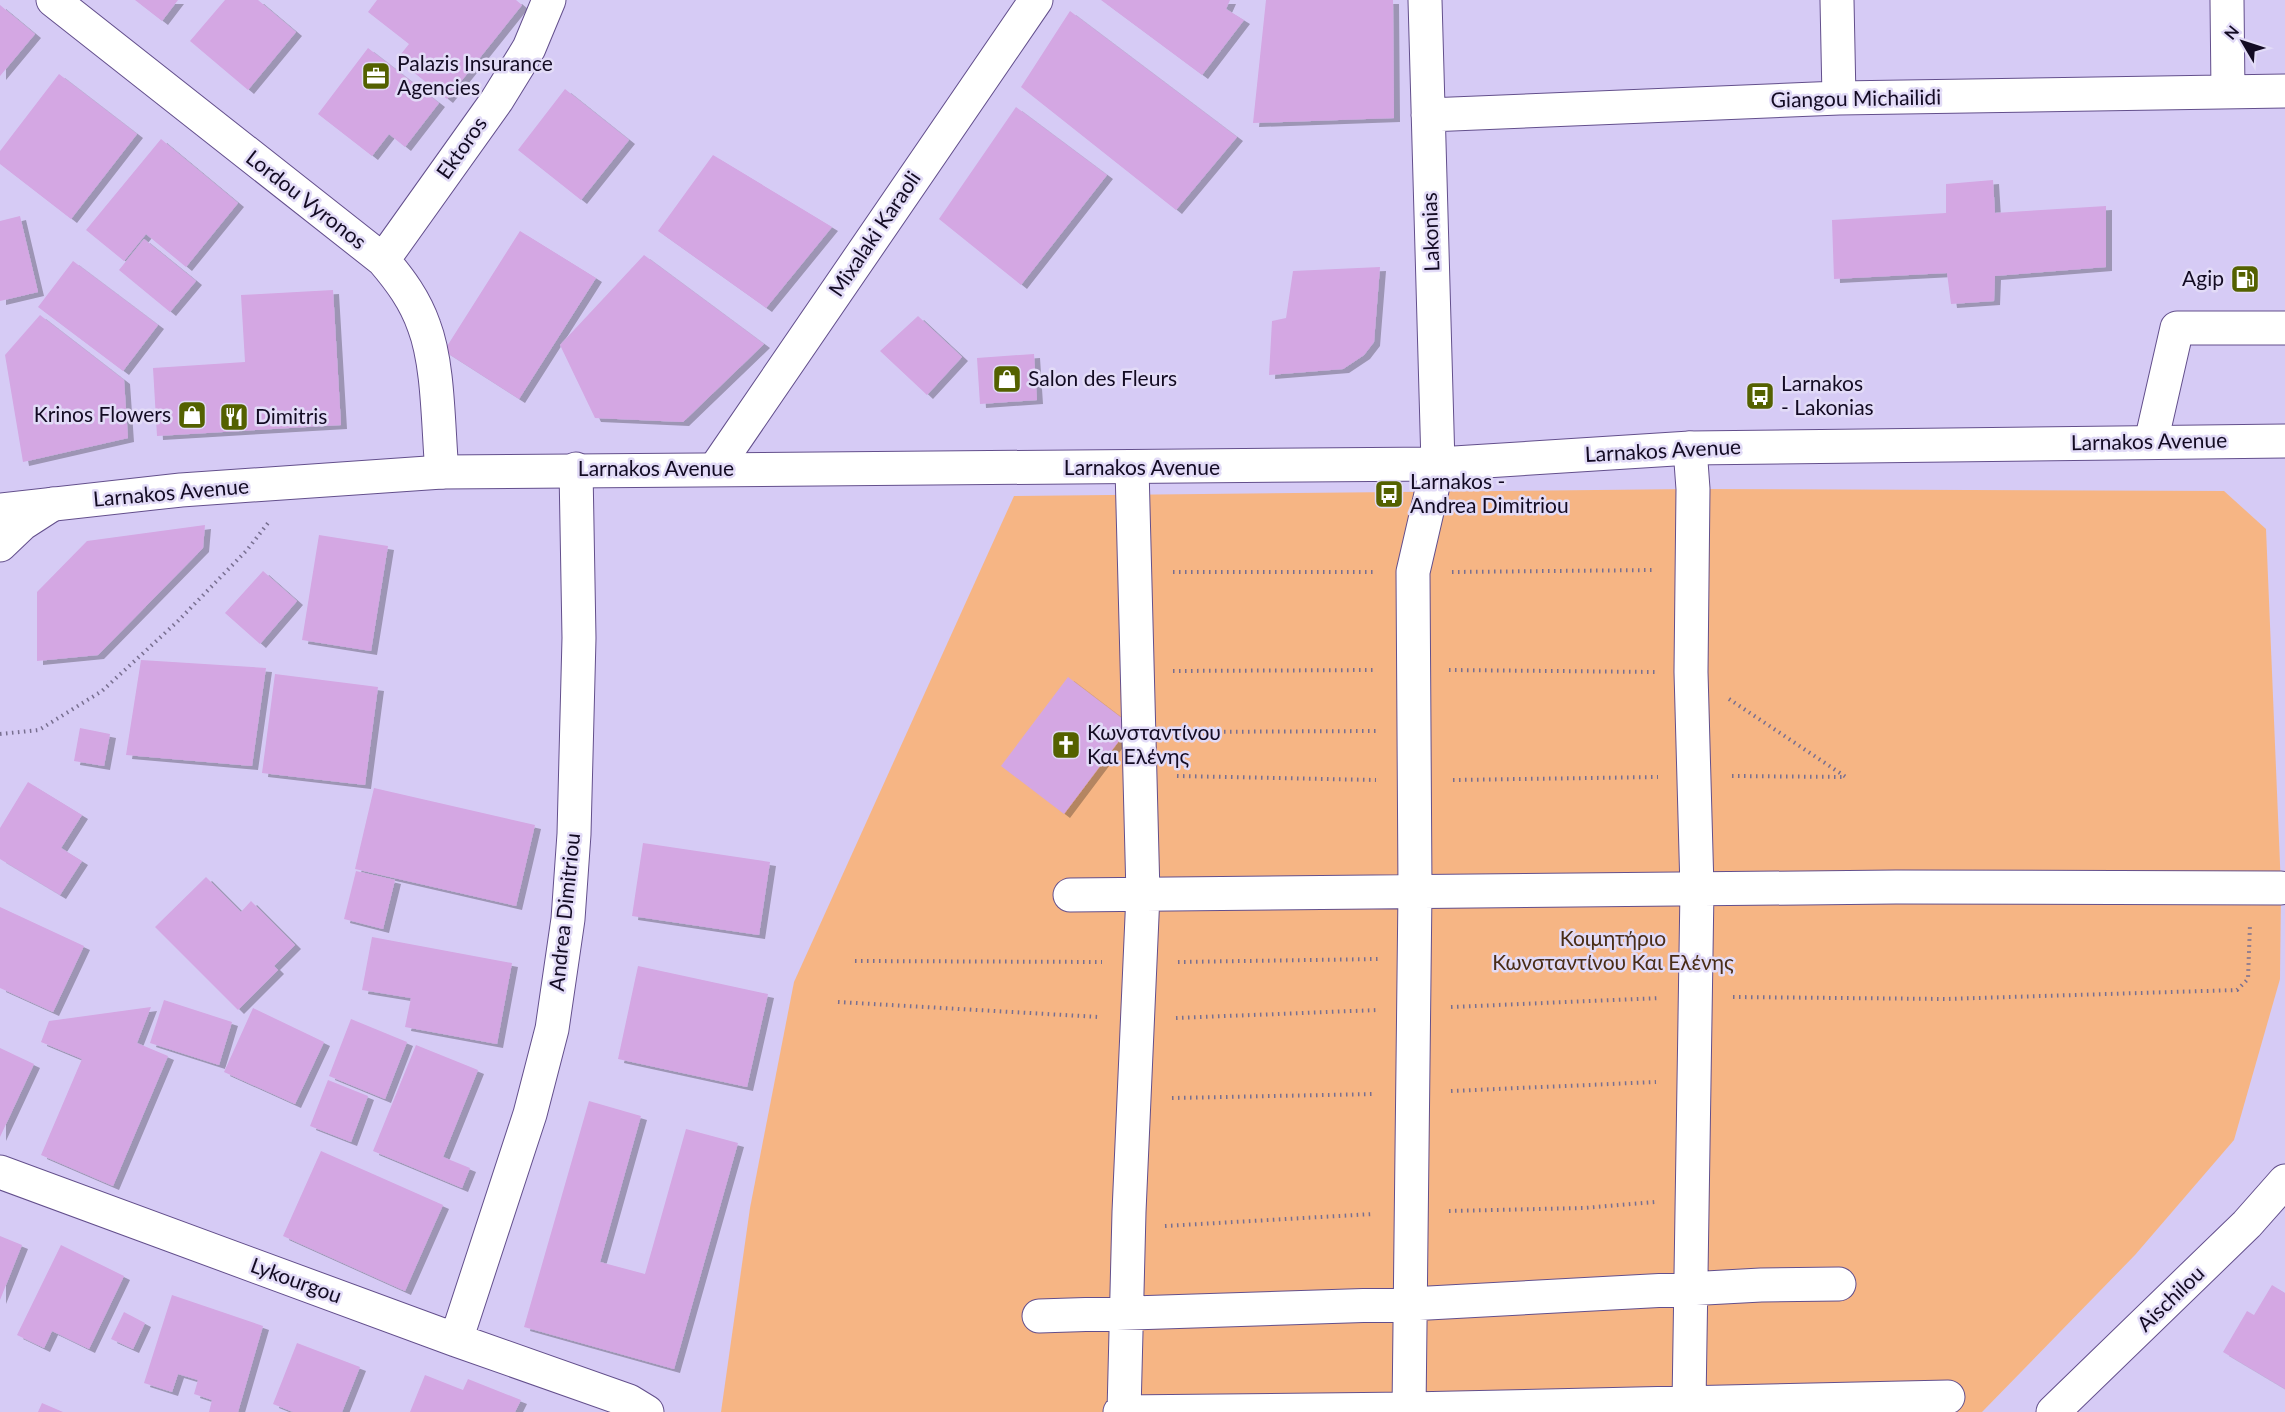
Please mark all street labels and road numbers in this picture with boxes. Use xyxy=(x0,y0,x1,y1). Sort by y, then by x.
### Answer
street label: Giangou Michailidi xyxy=(1770,84,1941,111)
street label: Ektoros xyxy=(430,111,491,183)
street label: Lordou Vyronos xyxy=(242,144,372,253)
street label: Mixalaki Karaoli xyxy=(823,166,925,301)
street label: Lakonias xyxy=(1416,192,1443,272)
street label: Larnakos Avenue xyxy=(2071,427,2227,454)
street label: Larnakos Avenue xyxy=(1584,433,1742,466)
street label: Larnakos Avenue xyxy=(1064,454,1220,479)
street label: Larnakos Avenue xyxy=(578,455,734,480)
street label: Larnakos Avenue xyxy=(92,472,250,511)
street label: Andrea Dimitriou xyxy=(543,832,584,992)
street label: Lykourgou xyxy=(248,1252,345,1308)
street label: Aischilou xyxy=(2131,1260,2209,1336)

